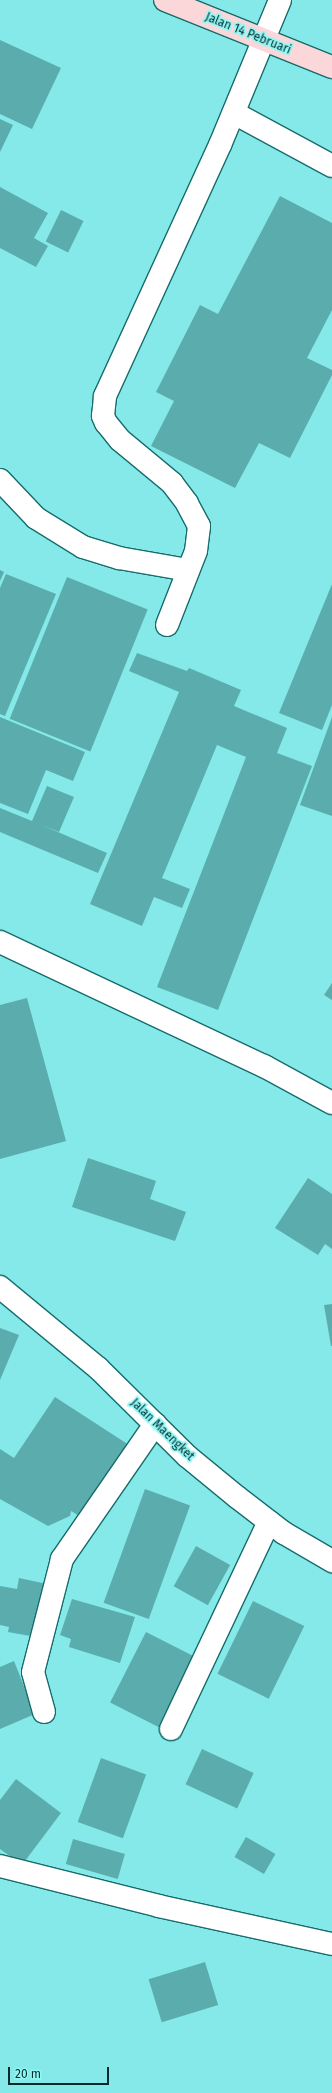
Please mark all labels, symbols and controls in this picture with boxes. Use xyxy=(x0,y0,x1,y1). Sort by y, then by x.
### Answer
street label: Jalan 14 Pebruari xyxy=(203,10,293,58)
street label: Jalan Maengket xyxy=(127,1396,197,1464)
scale bar xyxy=(10,2059,111,2085)
text: 20 m xyxy=(15,2067,41,2081)

